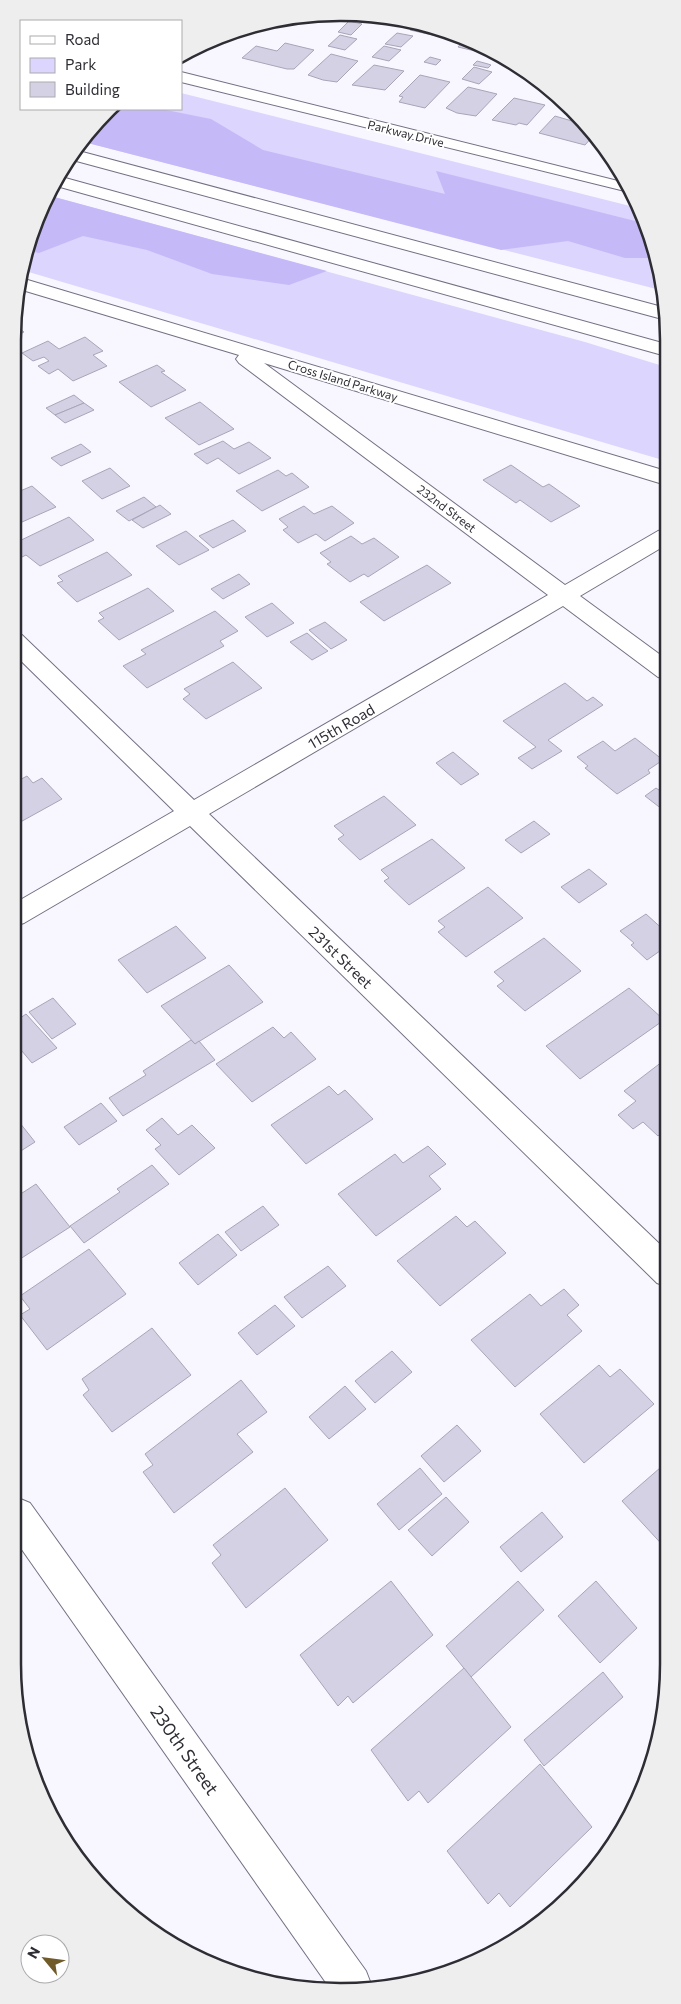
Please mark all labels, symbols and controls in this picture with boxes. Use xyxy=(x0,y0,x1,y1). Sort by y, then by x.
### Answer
legend xyxy=(20,20,182,110)
text: Road xyxy=(65,30,100,48)
text: Park xyxy=(65,55,96,73)
text: Building xyxy=(65,80,120,98)
street label: Parkway Drive xyxy=(366,117,446,149)
street label: Cross Island Parkway xyxy=(286,357,400,403)
street label: 232nd Street xyxy=(415,481,479,535)
street label: 115th Road xyxy=(304,700,378,752)
street label: 231st Street xyxy=(305,922,377,992)
street label: 230th Street xyxy=(146,1701,224,1799)
north arrow xyxy=(20,1934,70,1984)
text: N xyxy=(23,1944,43,1961)

